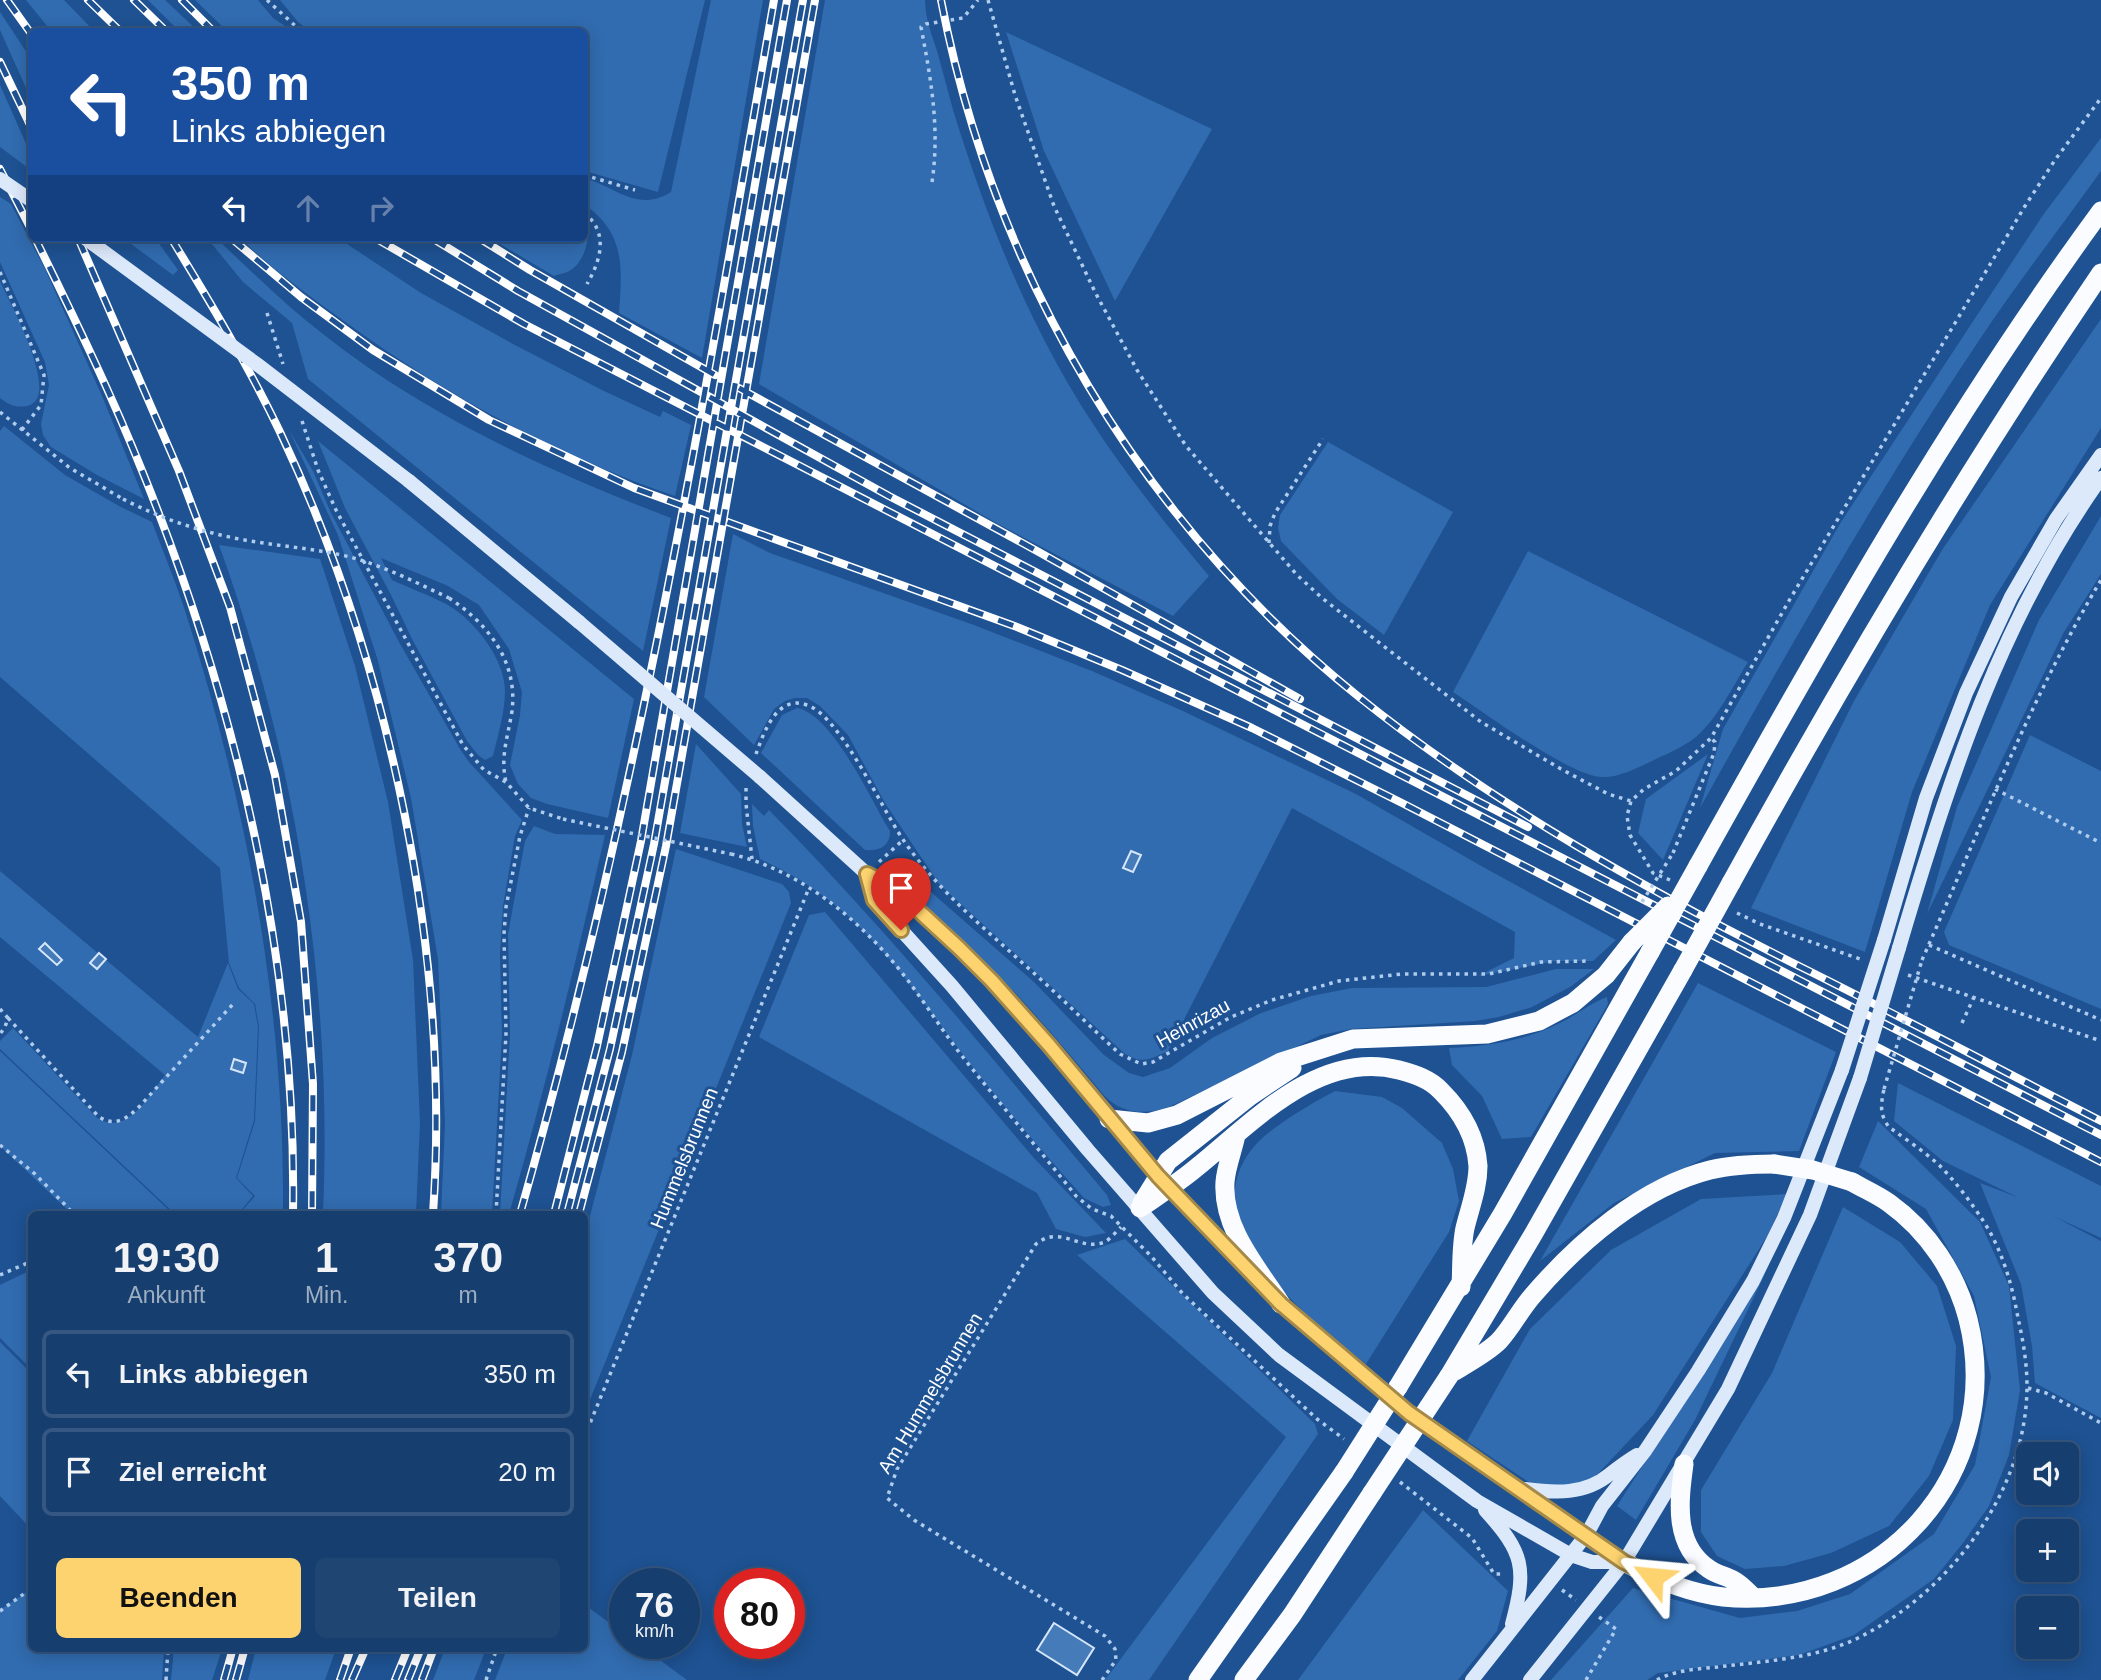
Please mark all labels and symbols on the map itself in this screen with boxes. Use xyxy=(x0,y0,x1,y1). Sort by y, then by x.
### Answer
pin xyxy=(871,858,931,930)
street label: Heinrizau xyxy=(1153,994,1233,1052)
street label: Hummelsbrunnen xyxy=(646,1085,722,1231)
street label: Am Hummelsbrunnen xyxy=(874,1309,986,1477)
position arrow xyxy=(1616,1540,1690,1614)
speed limit sign: 80 xyxy=(714,1568,805,1659)

